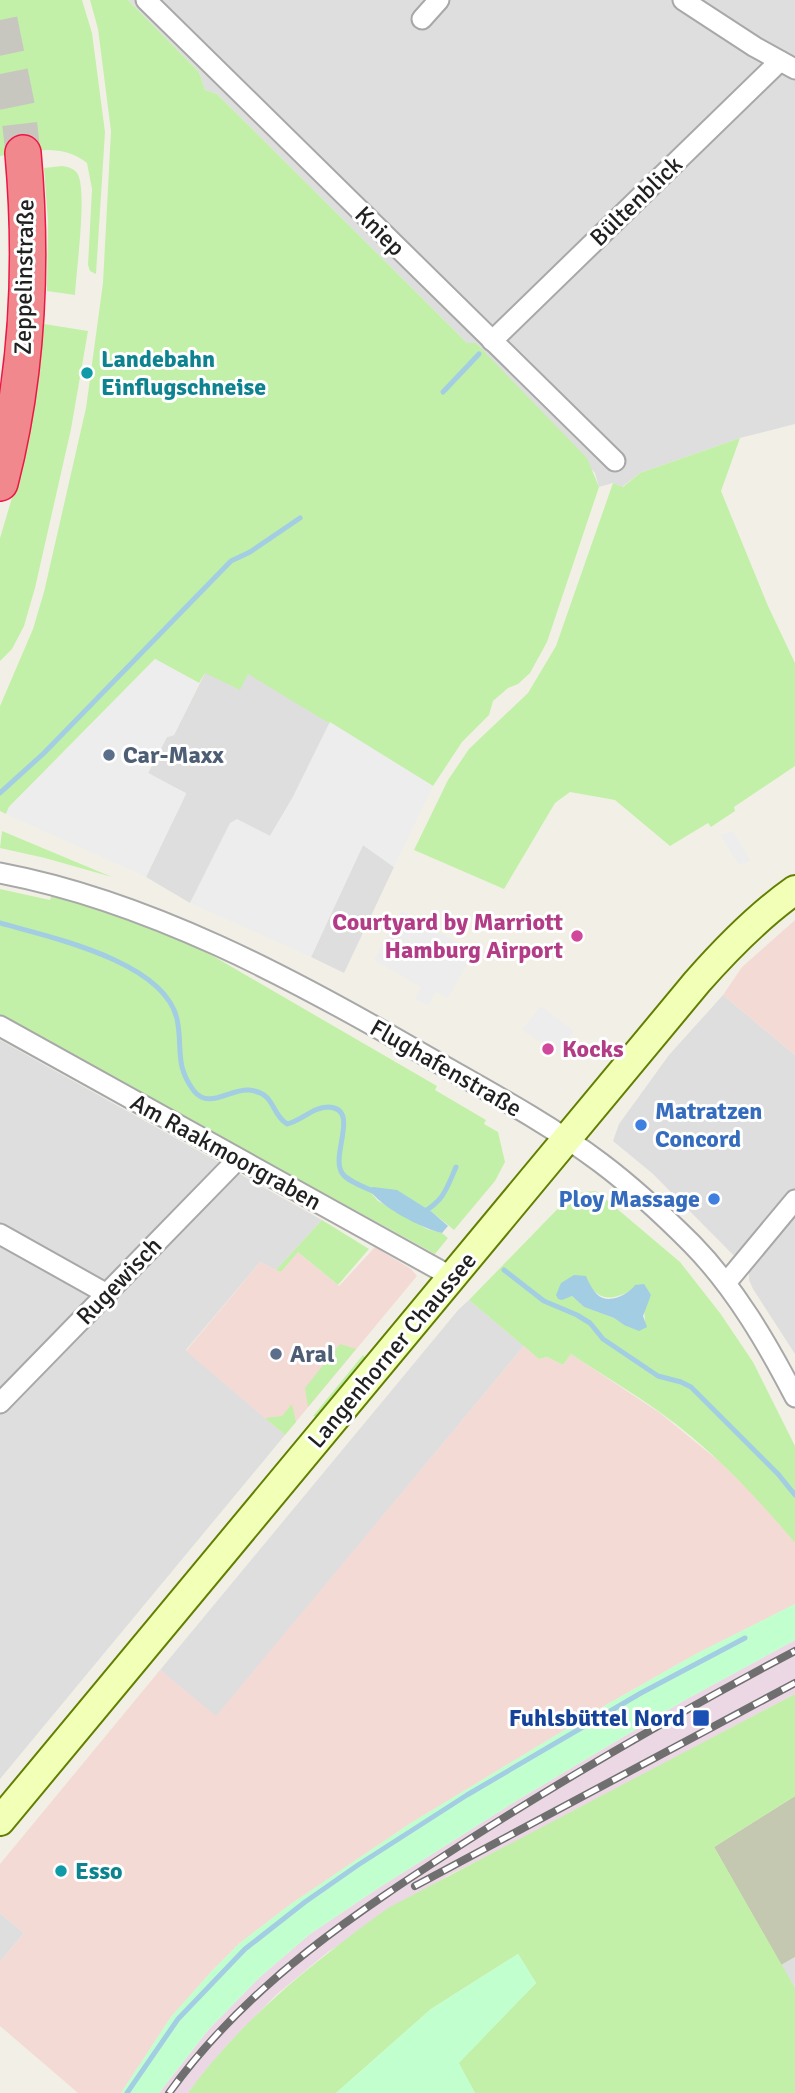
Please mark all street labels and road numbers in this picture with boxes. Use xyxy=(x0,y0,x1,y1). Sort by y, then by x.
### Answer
street label: Bültenblick xyxy=(583,150,689,252)
street label: Zeppelinstraße xyxy=(8,199,40,355)
street label: Kniep xyxy=(349,200,411,262)
street label: Flughafenstraße xyxy=(365,1012,527,1124)
street label: Am Raakmoorgraben xyxy=(125,1087,327,1217)
street label: Rugewisch xyxy=(70,1231,168,1331)
street label: Langenhorner Chaussee xyxy=(301,1246,483,1454)

